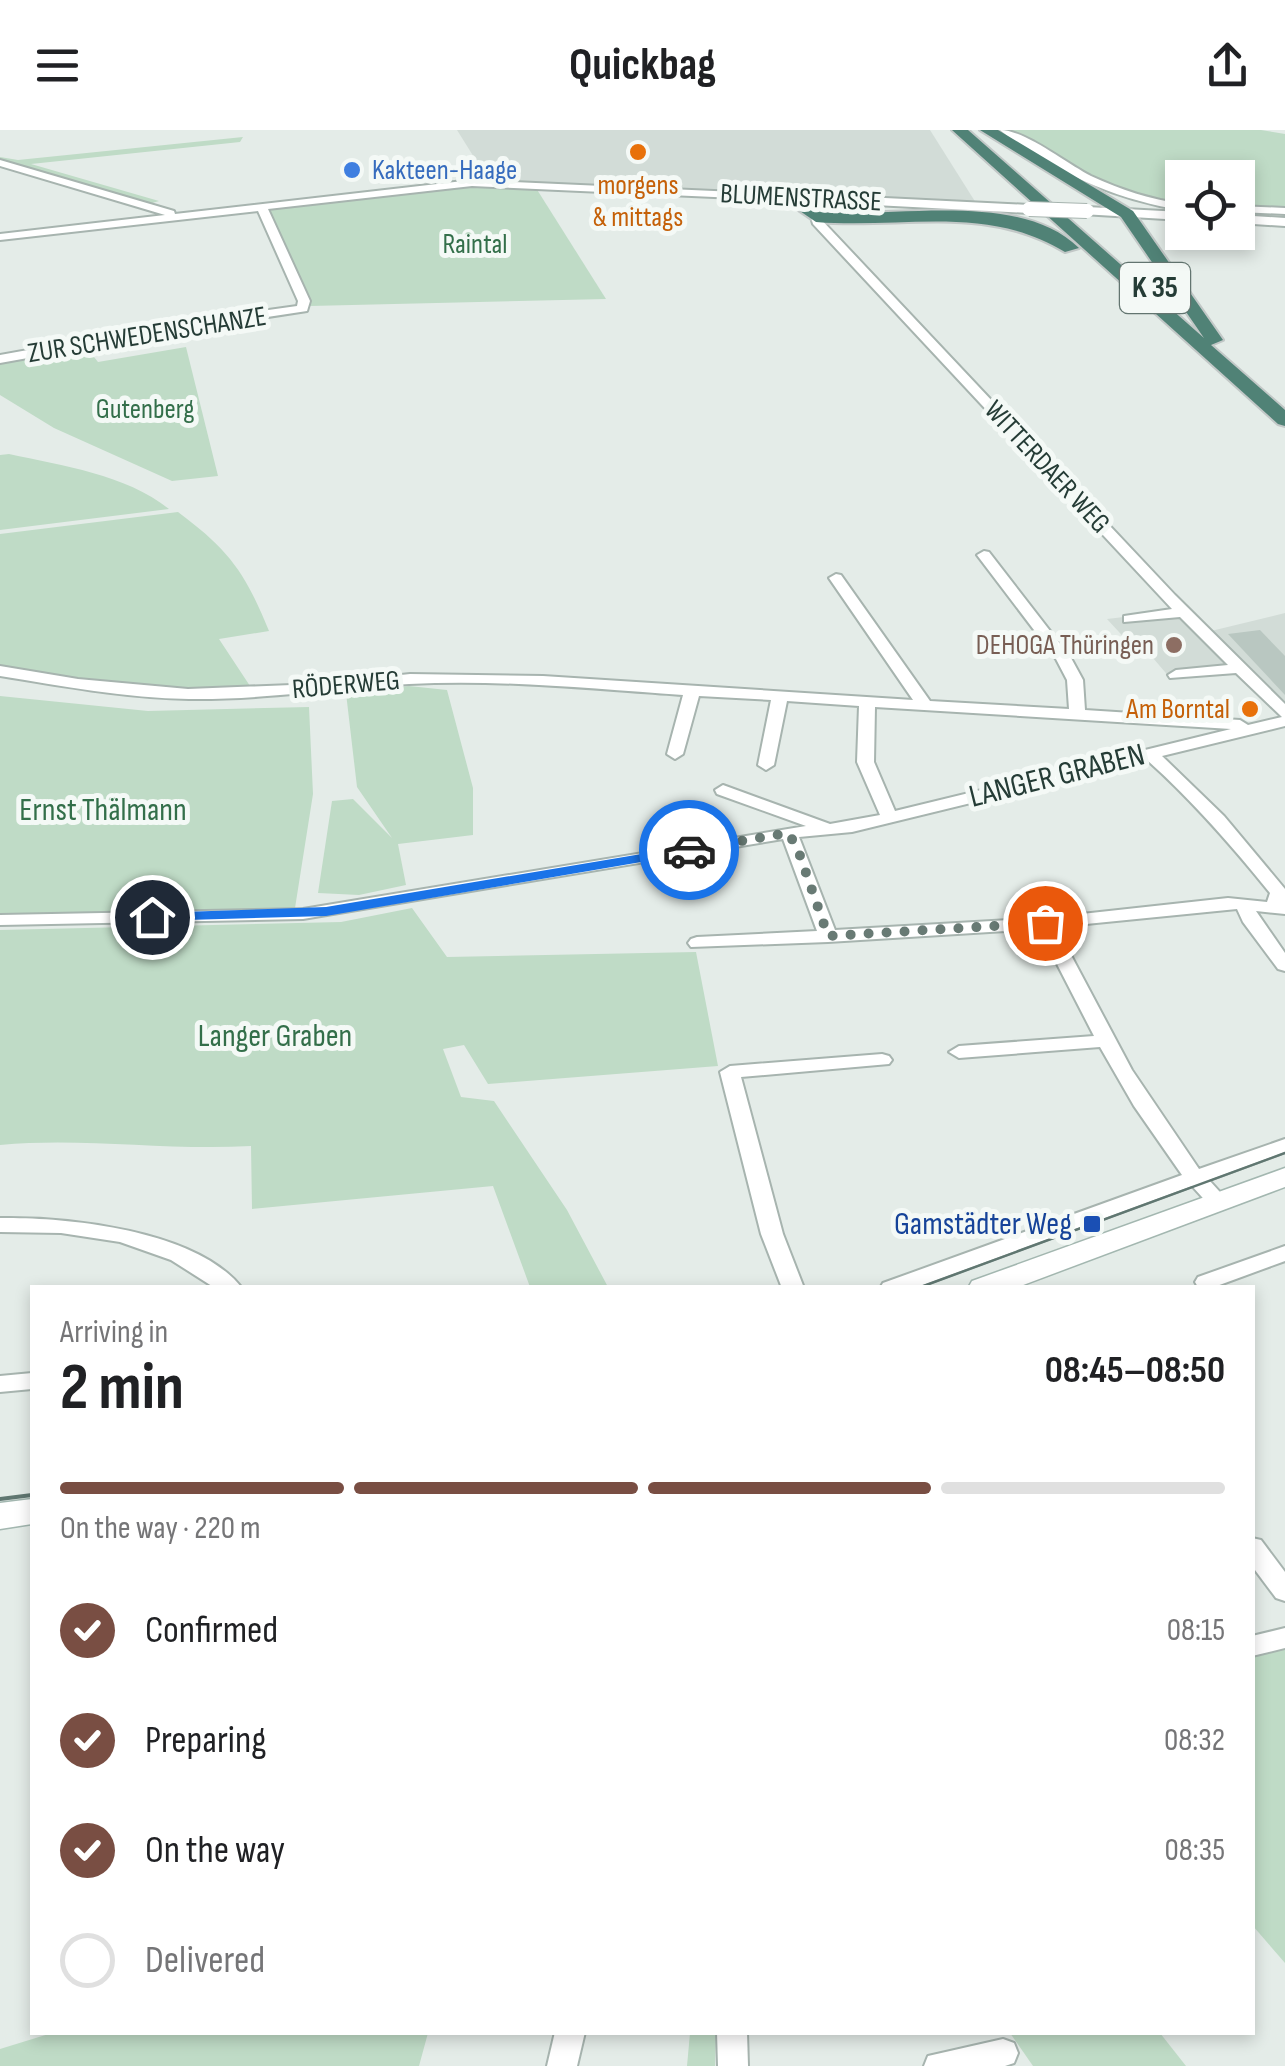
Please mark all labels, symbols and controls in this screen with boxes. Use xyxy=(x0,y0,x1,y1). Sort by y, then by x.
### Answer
icon: menu xyxy=(30,38,85,93)
text: Quickbag xyxy=(569,38,716,93)
icon: share xyxy=(1200,38,1255,93)
marker: morgens & mittags xyxy=(627,141,649,163)
place label: Kakteen-Haage xyxy=(372,154,517,187)
marker: Kakteen-Haage xyxy=(341,159,363,181)
map controls xyxy=(1165,160,1255,250)
button: locate xyxy=(1165,160,1255,250)
place label: morgens & mittags xyxy=(593,169,683,234)
street label: BLUMENSTRASSE xyxy=(719,177,883,219)
park label: Raintal xyxy=(442,228,508,261)
road number: K 35 xyxy=(1120,263,1190,313)
street label: ZUR SCHWEDENSCHANZE xyxy=(25,300,269,370)
park label: Gutenberg xyxy=(96,393,194,426)
street label: WITTERDAER WEG xyxy=(977,394,1117,540)
place label: DEHOGA Thüringen xyxy=(976,629,1154,662)
marker: DEHOGA Thüringen xyxy=(1163,634,1185,656)
street label: RÖDERWEG xyxy=(291,664,401,706)
place label: Am Borntal xyxy=(1125,693,1230,726)
marker: Am Borntal xyxy=(1239,698,1261,720)
street label: LANGER GRABEN xyxy=(965,735,1149,817)
park label: Ernst Thälmann xyxy=(19,791,187,830)
courier xyxy=(639,800,739,900)
icon: car xyxy=(662,823,717,878)
pin xyxy=(110,875,195,960)
pin xyxy=(1003,881,1088,966)
icon: home xyxy=(125,890,180,945)
icon: bag xyxy=(1018,896,1073,951)
park label: Langer Graben xyxy=(198,1017,352,1056)
place label: Gamstädter Weg xyxy=(894,1205,1072,1244)
marker: Gamstädter Weg xyxy=(1081,1213,1103,1235)
text: Arriving in xyxy=(60,1313,168,1352)
text: 08:45–08:50 xyxy=(1045,1348,1225,1393)
text: 2 min xyxy=(60,1350,184,1428)
text: On the way · 220 m xyxy=(60,1509,261,1548)
icon: check xyxy=(60,1603,115,1658)
text: Confirmed xyxy=(145,1608,278,1653)
text: 08:15 xyxy=(1167,1611,1225,1650)
icon: check xyxy=(60,1713,115,1768)
text: Preparing xyxy=(145,1718,266,1763)
text: 08:32 xyxy=(1164,1721,1225,1760)
icon: check xyxy=(60,1823,115,1878)
text: On the way xyxy=(145,1828,285,1873)
text: 08:35 xyxy=(1164,1831,1225,1870)
text: Delivered xyxy=(145,1938,265,1983)

